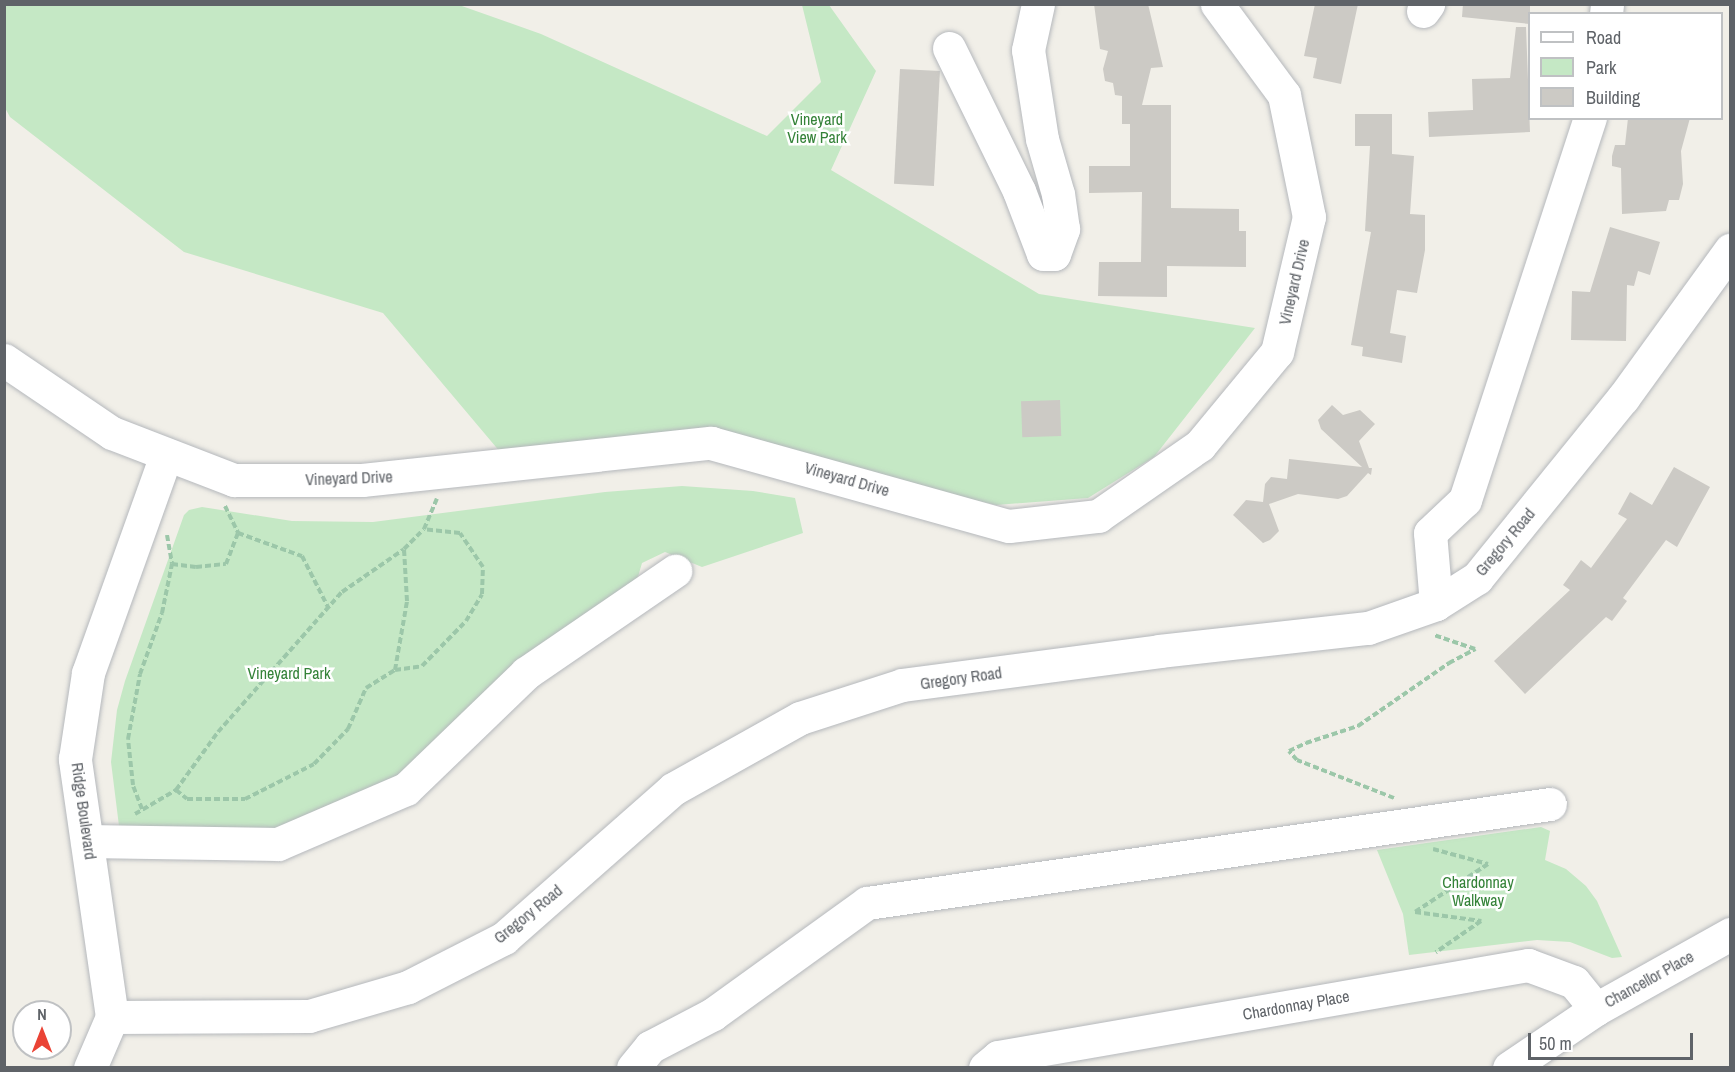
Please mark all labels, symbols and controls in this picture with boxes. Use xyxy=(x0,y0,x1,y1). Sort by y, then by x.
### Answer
legend xyxy=(1528,12,1723,120)
text: Road xyxy=(1586,25,1621,50)
text: Park xyxy=(1586,55,1616,80)
text: Building xyxy=(1586,85,1640,110)
park label: Vineyard View Park xyxy=(787,109,847,147)
street label: Vineyard Drive xyxy=(1275,237,1313,327)
street label: Vineyard Drive xyxy=(802,458,892,500)
street label: Vineyard Drive xyxy=(305,467,393,489)
street label: Gregory Road xyxy=(1471,504,1539,580)
park label: Vineyard Park xyxy=(248,663,330,683)
street label: Gregory Road xyxy=(919,663,1003,693)
street label: Ridge Boulevard xyxy=(68,761,100,861)
park label: Chardonnay Walkway xyxy=(1442,872,1514,910)
street label: Gregory Road xyxy=(490,881,566,947)
street label: Chancellor Place xyxy=(1601,947,1697,1011)
street label: Chardonnay Place xyxy=(1241,986,1351,1024)
north arrow xyxy=(12,1000,72,1060)
text: N xyxy=(37,1003,47,1025)
scale bar xyxy=(1531,1021,1696,1059)
text: 50 m xyxy=(1539,1031,1572,1056)

